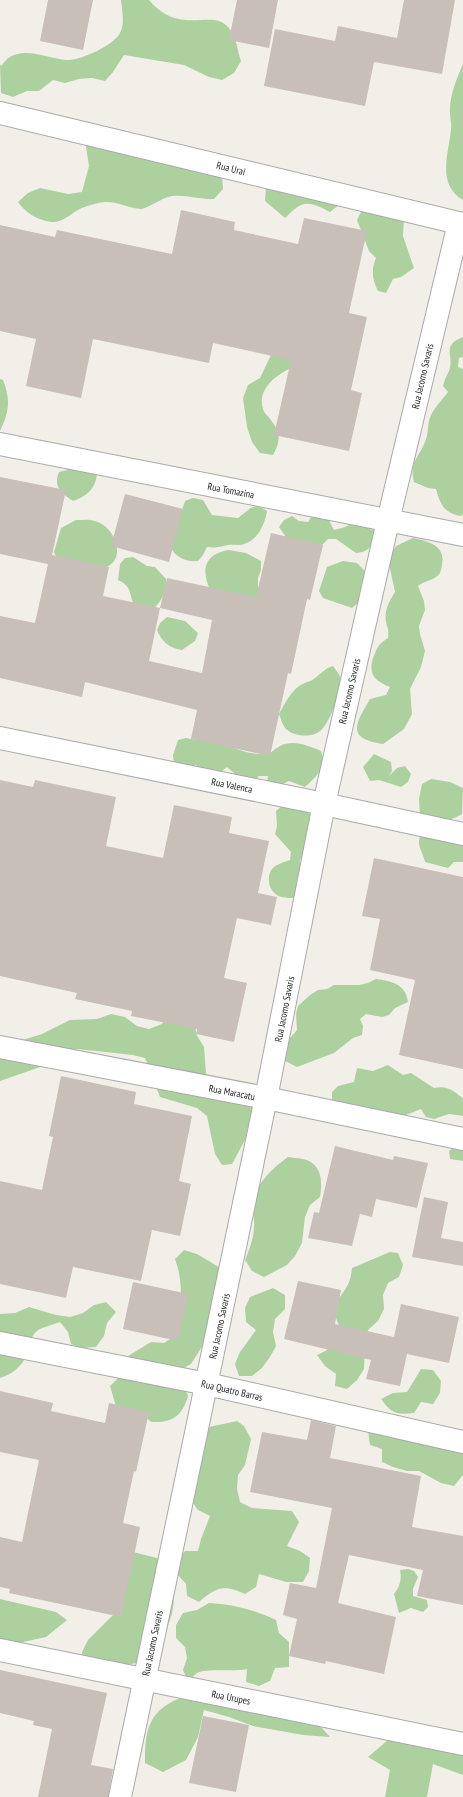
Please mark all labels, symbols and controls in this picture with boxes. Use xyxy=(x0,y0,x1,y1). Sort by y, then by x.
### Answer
street label: Rua Urai xyxy=(215,159,247,178)
street label: Rua Jacomo Savaris xyxy=(409,342,436,410)
street label: Rua Tomazina xyxy=(206,480,255,501)
street label: Rua Jacomo Savaris xyxy=(336,657,363,725)
street label: Rua Valenca xyxy=(210,775,254,796)
street label: Rua Jacomo Savaris xyxy=(272,974,297,1043)
street label: Rua Maracatu xyxy=(208,1082,256,1103)
street label: Rua Jacomo Savaris xyxy=(206,1291,233,1360)
street label: Rua Quatro Barras xyxy=(200,1377,264,1404)
street label: Rua Jacomo Savaris xyxy=(139,1608,166,1677)
street label: Rua Urupes xyxy=(210,1687,252,1708)

